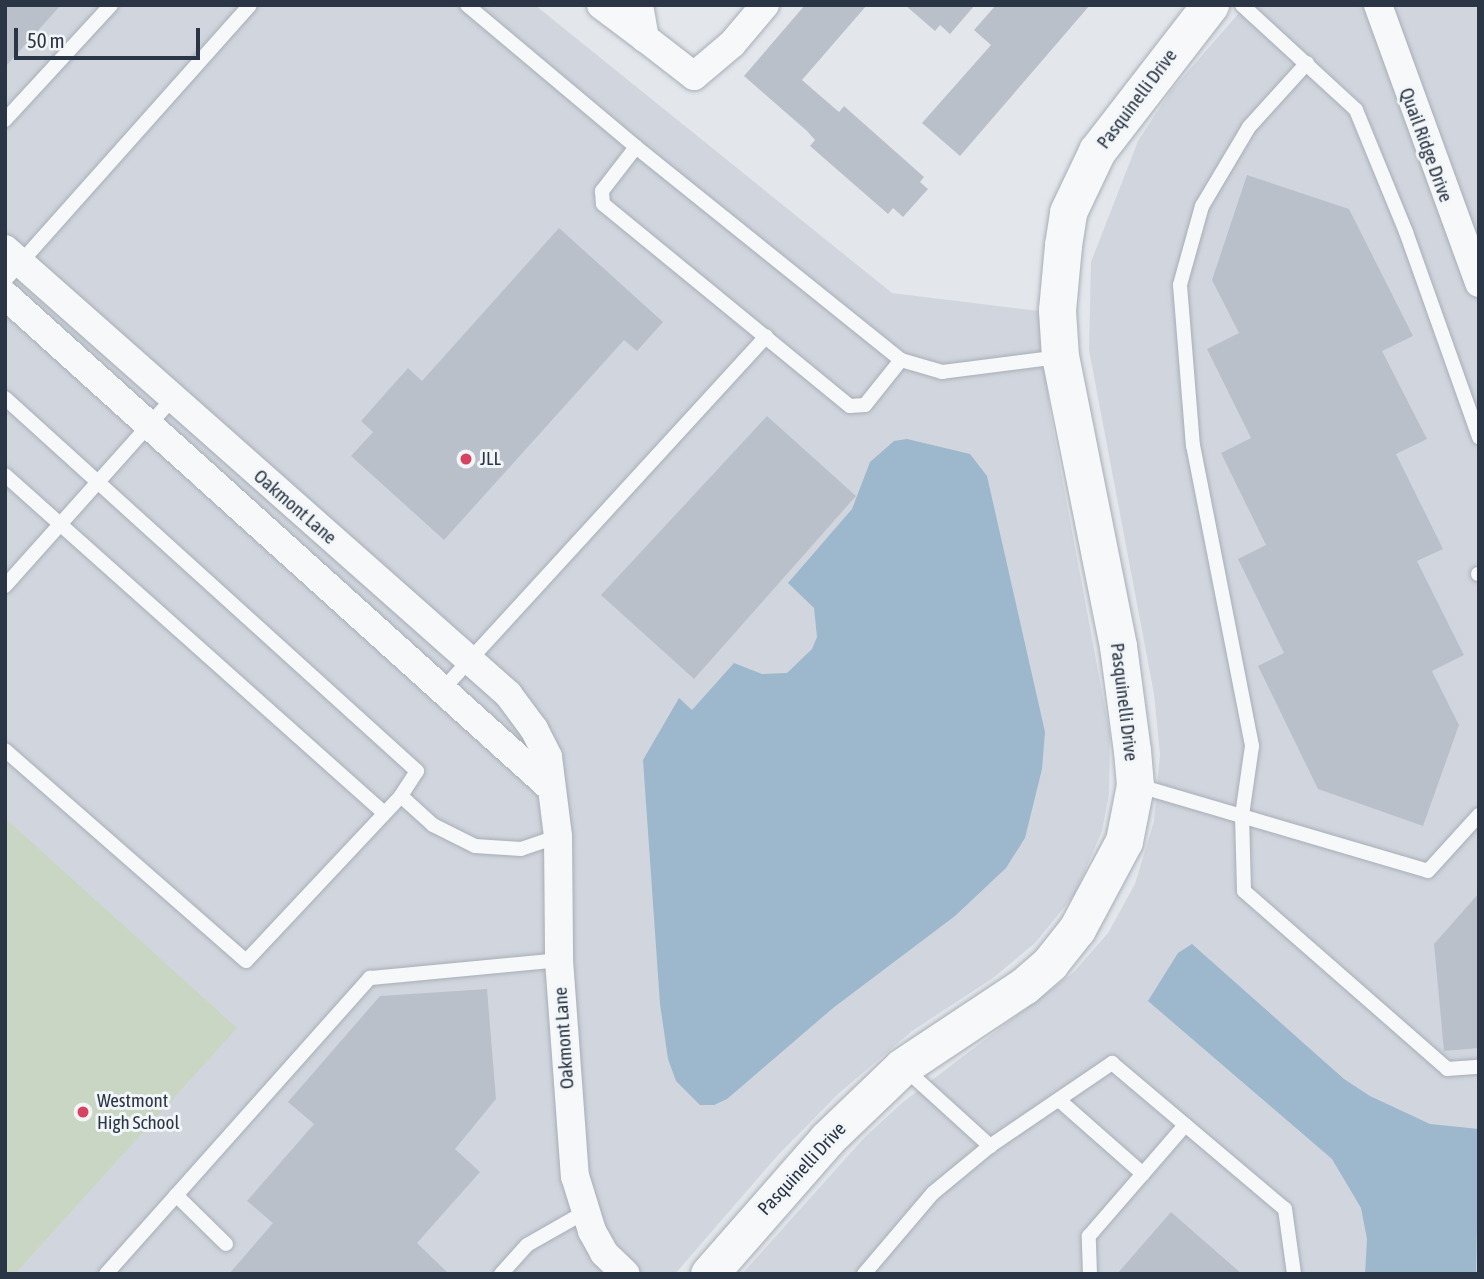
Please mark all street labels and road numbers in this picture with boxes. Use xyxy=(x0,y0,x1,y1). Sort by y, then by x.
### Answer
street label: Pasquinelli Drive xyxy=(1092,45,1182,153)
street label: Quail Ridge Drive xyxy=(1395,85,1457,205)
street label: Oakmont Lane xyxy=(249,465,341,549)
street label: Pasquinelli Drive xyxy=(1105,642,1143,762)
street label: Oakmont Lane xyxy=(549,986,579,1090)
street label: Pasquinelli Drive xyxy=(753,1118,851,1220)

